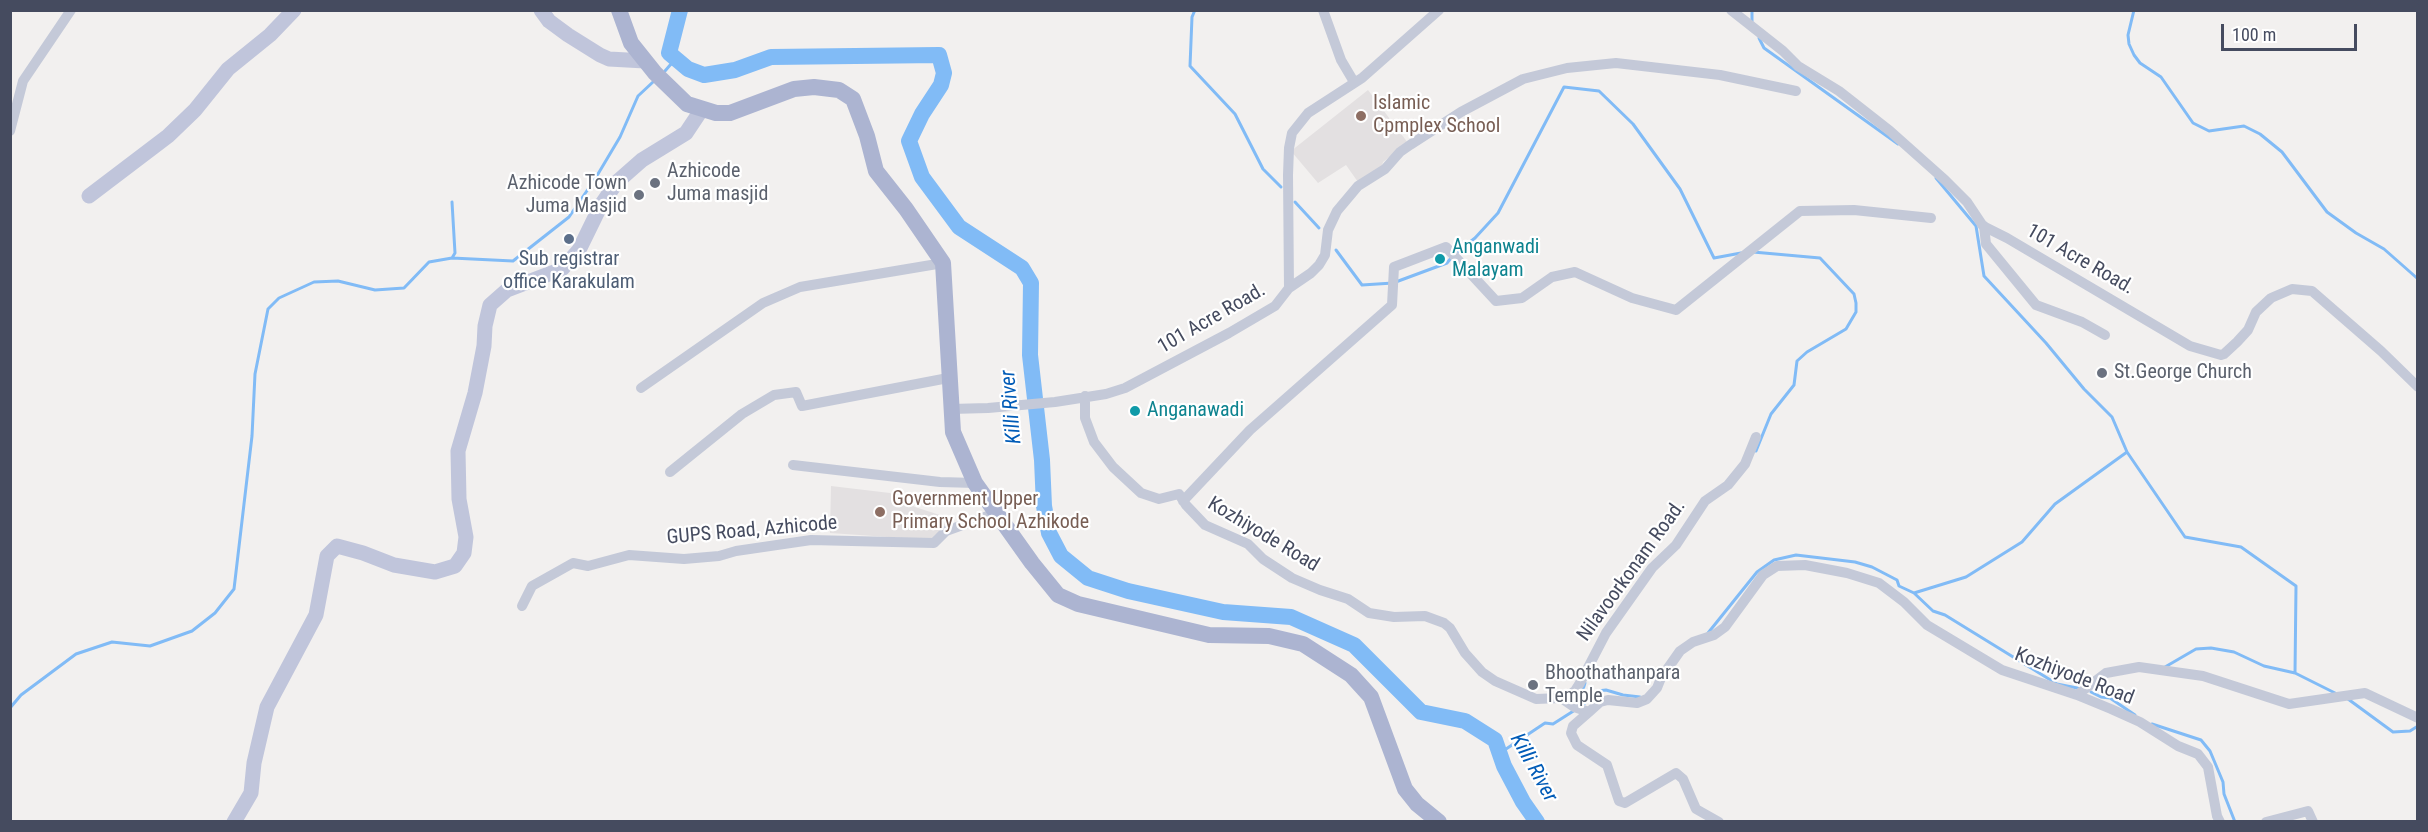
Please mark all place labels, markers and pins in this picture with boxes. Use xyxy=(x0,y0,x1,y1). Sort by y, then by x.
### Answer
place label: Islamic Cpmplex School xyxy=(1373,92,1500,139)
marker: Islamic Cpmplex School xyxy=(1354,109,1368,123)
place label: Azhicode Juma masjid xyxy=(667,160,768,207)
place label: Azhicode Town Juma Masjid xyxy=(507,172,627,219)
marker: Azhicode Juma masjid xyxy=(648,176,662,190)
marker: Azhicode Town Juma Masjid xyxy=(632,188,646,202)
marker: Sub registrar office Karakulam xyxy=(562,232,576,246)
place label: Anganwadi Malayam xyxy=(1452,236,1539,283)
place label: Sub registrar office Karakulam xyxy=(503,248,635,295)
marker: Anganwadi Malayam xyxy=(1433,252,1447,266)
place label: St.George Church xyxy=(2114,361,2252,385)
marker: St.George Church xyxy=(2095,366,2109,380)
place label: Anganawadi xyxy=(1147,399,1244,423)
marker: Anganawadi xyxy=(1128,404,1142,418)
place label: Government Upper Primary School Azhikode xyxy=(892,488,1089,535)
marker: Government Upper Primary School Azhikode xyxy=(873,505,887,519)
place label: Bhoothathanpara Temple xyxy=(1545,662,1680,709)
marker: Bhoothathanpara Temple xyxy=(1526,678,1540,692)

